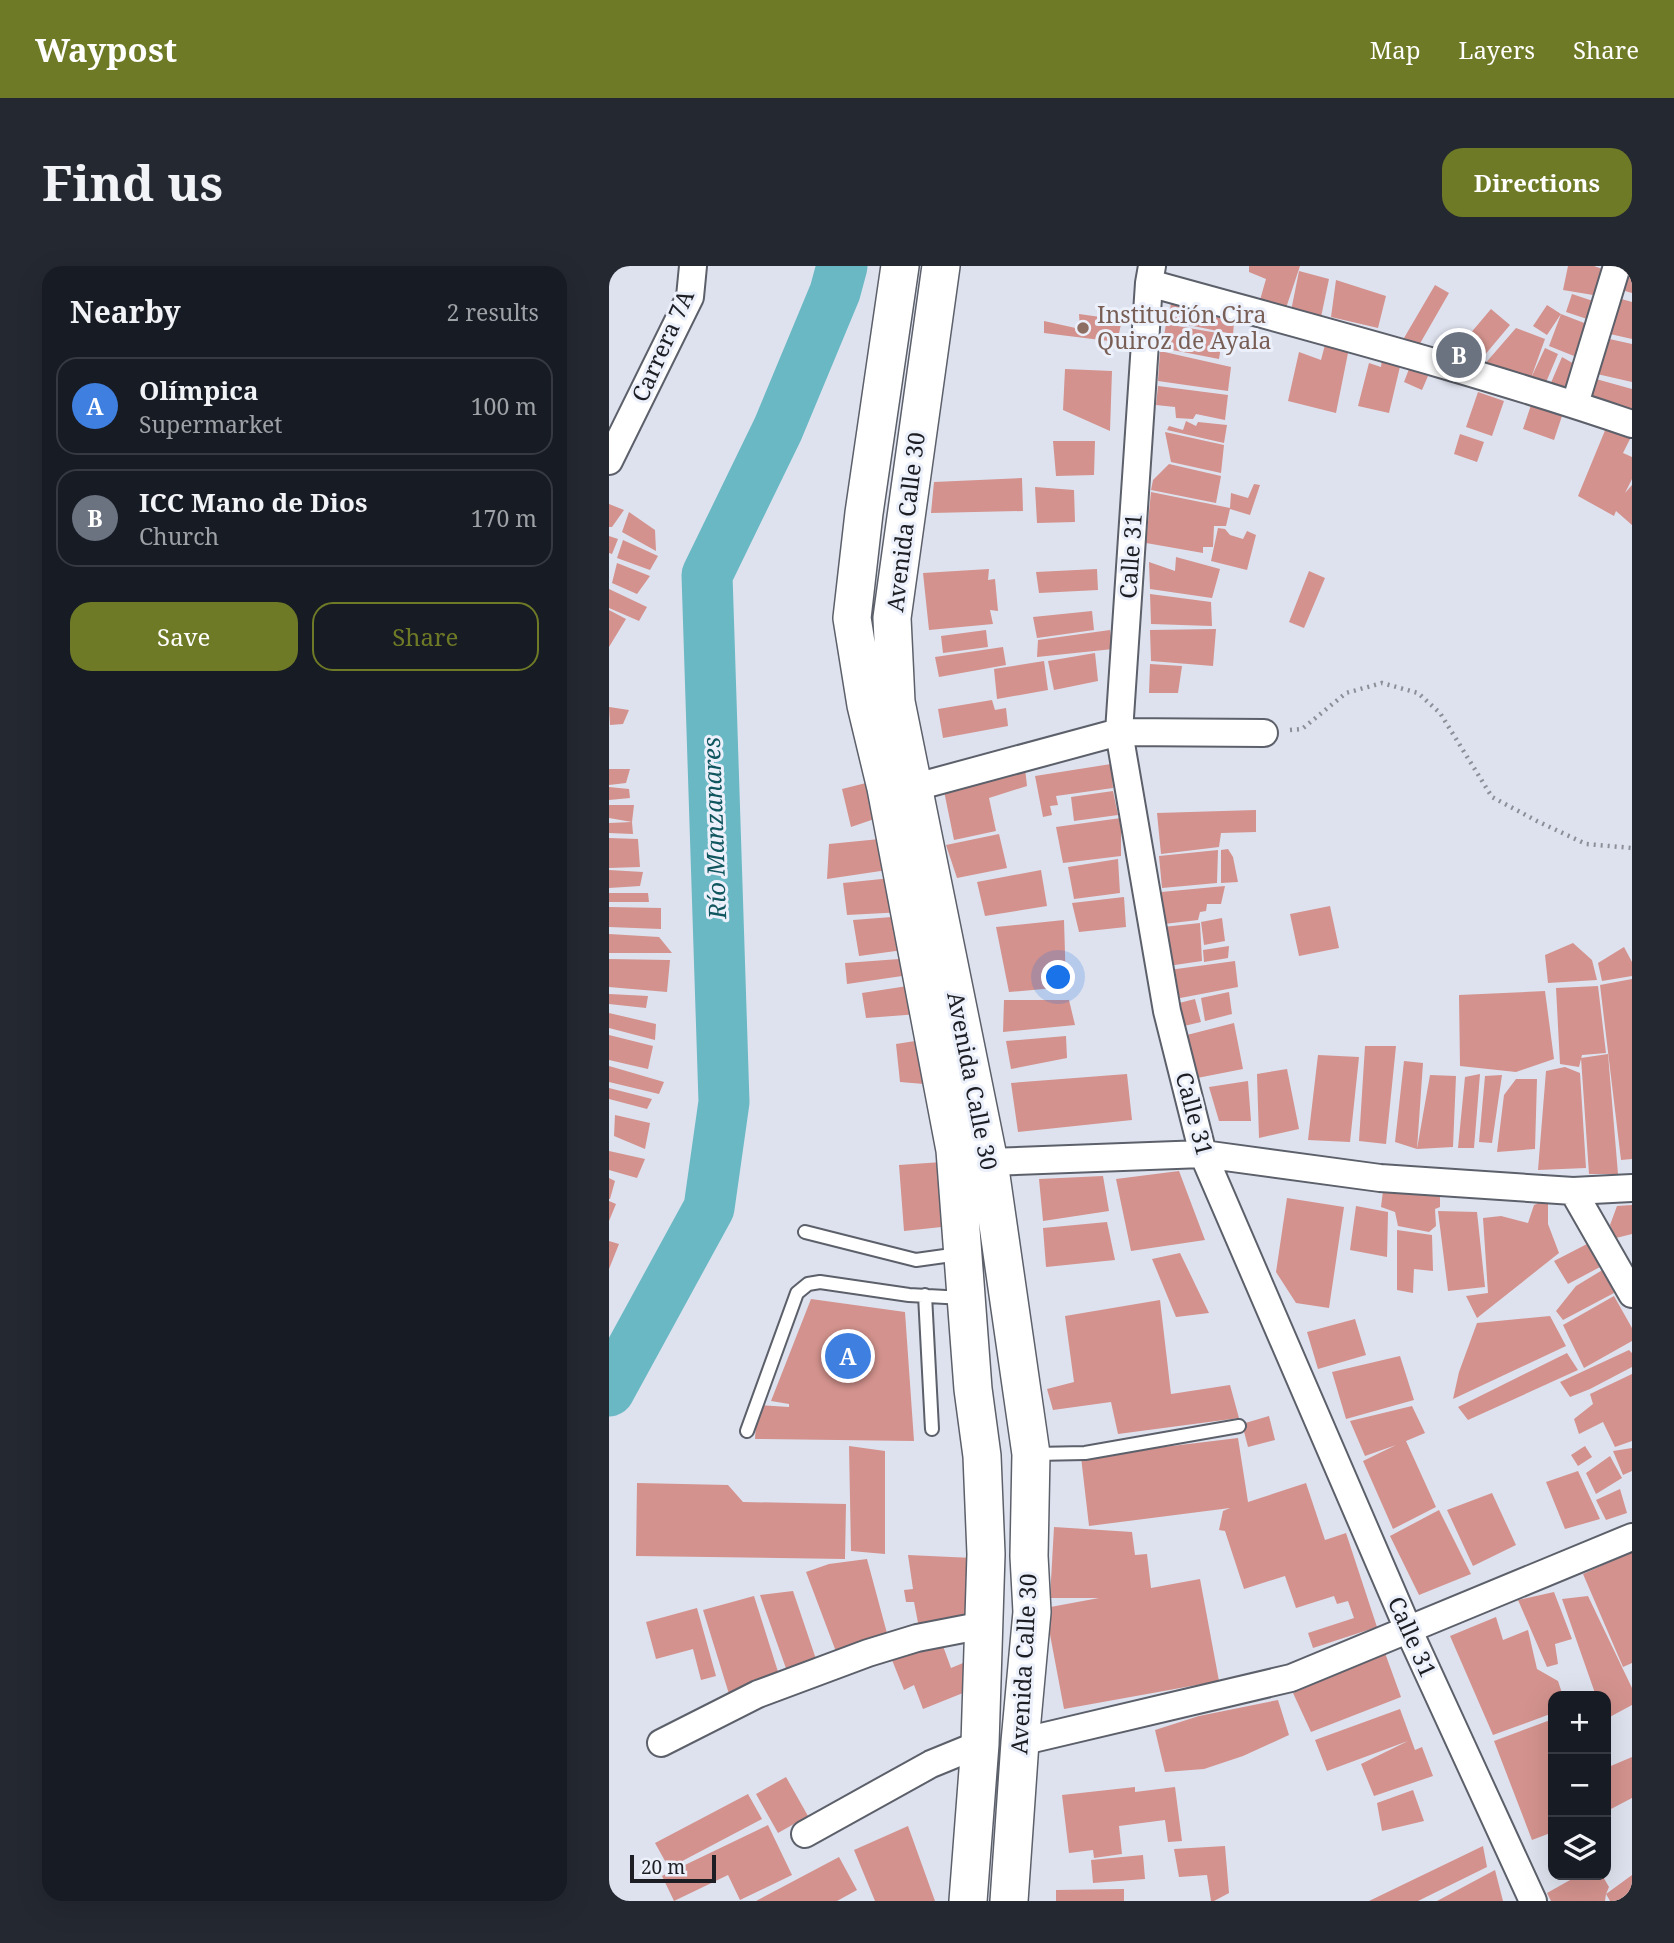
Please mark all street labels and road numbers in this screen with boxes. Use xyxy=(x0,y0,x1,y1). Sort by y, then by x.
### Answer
street label: Carrera 7A xyxy=(623,284,701,407)
street label: Avenida Calle 30 xyxy=(878,430,932,614)
street label: Calle 31 xyxy=(1111,512,1149,600)
street label: Avenida Calle 30 xyxy=(940,989,1006,1173)
street label: Calle 31 xyxy=(1168,1068,1221,1159)
street label: Avenida Calle 30 xyxy=(1002,1573,1044,1755)
street label: Calle 31 xyxy=(1381,1591,1445,1682)

